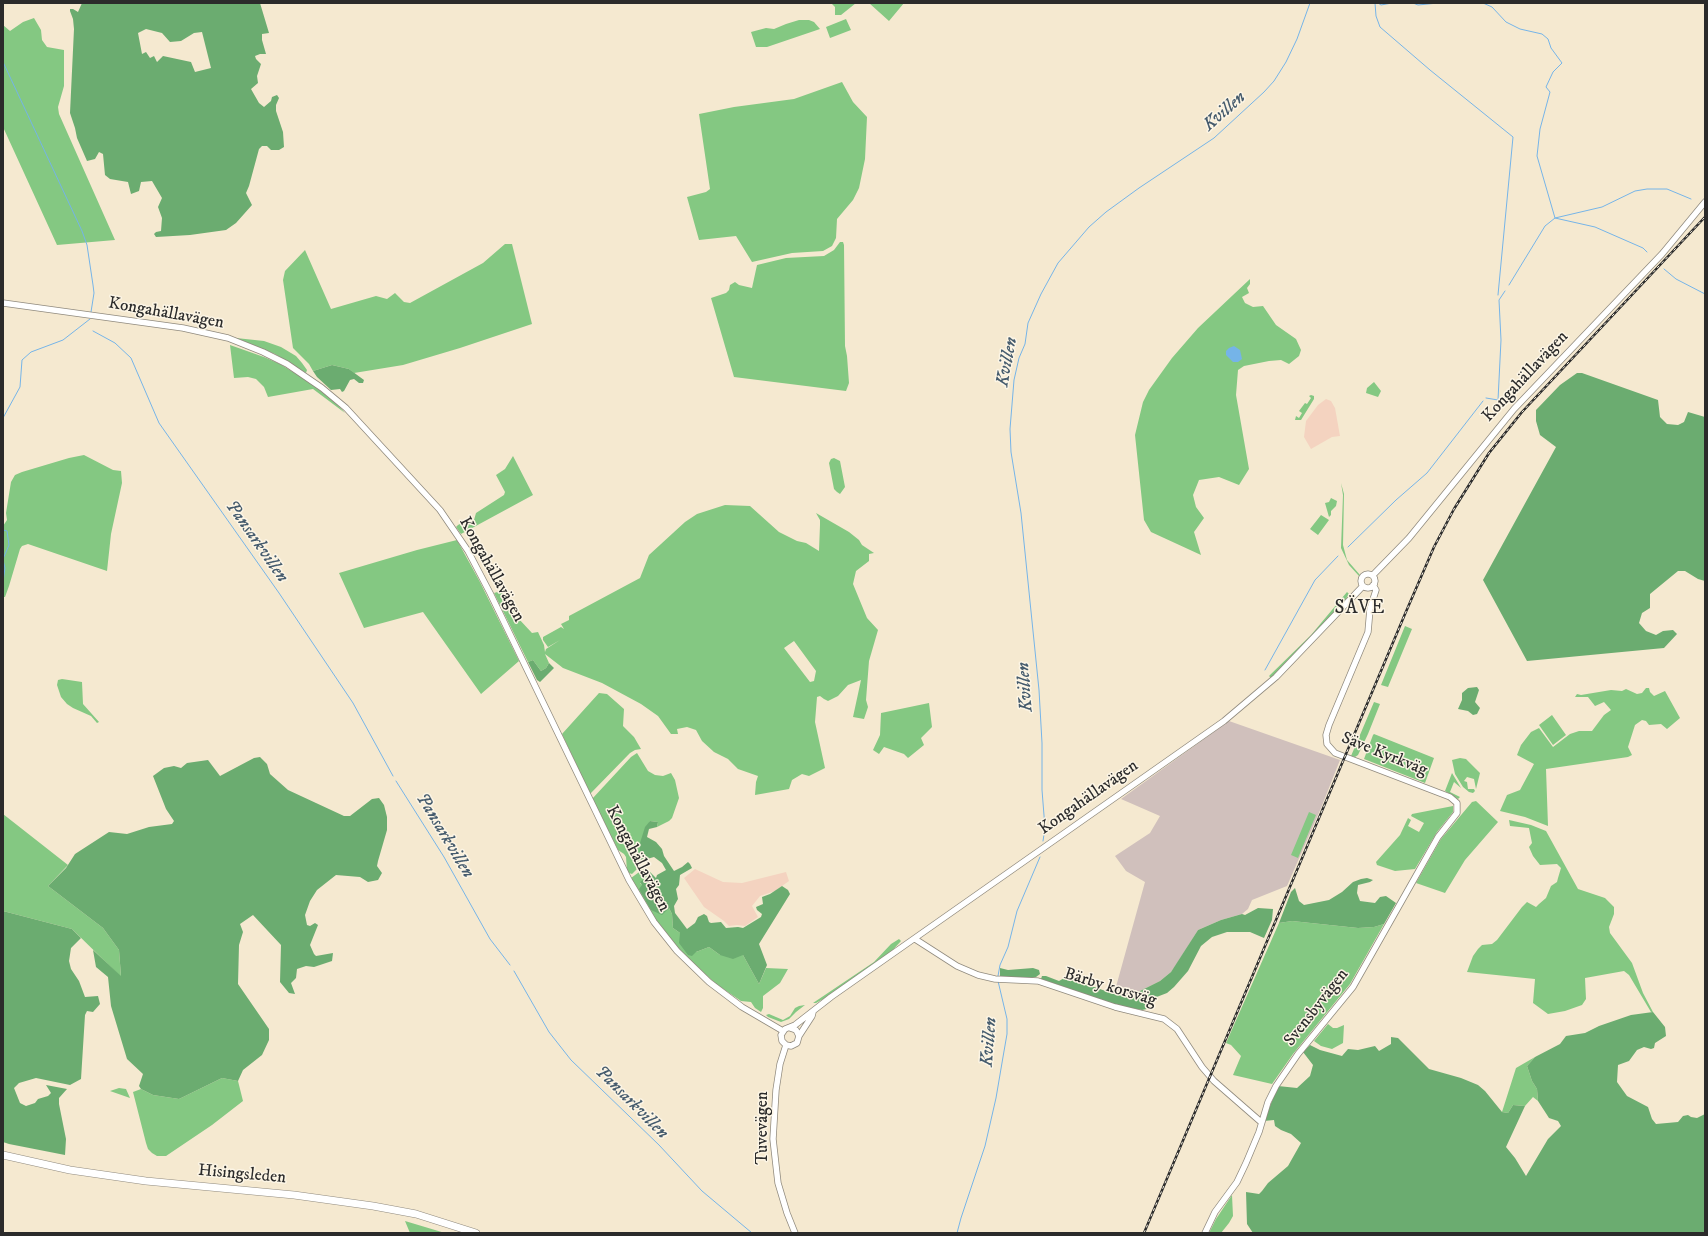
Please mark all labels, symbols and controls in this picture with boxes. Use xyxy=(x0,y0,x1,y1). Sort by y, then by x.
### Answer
water label: Kvillen xyxy=(1199,88,1251,136)
street label: Kongahällavägen xyxy=(107,294,225,334)
street label: Kongahällavägen xyxy=(1479,327,1573,427)
water label: Kvillen xyxy=(993,336,1023,388)
water label: Pansarkvillen xyxy=(220,497,292,587)
street label: Kongahällavägen xyxy=(454,514,528,626)
district label: SÄVE xyxy=(1335,598,1385,620)
water label: Kvillen xyxy=(1013,661,1039,713)
street label: Säve Kyrkväg xyxy=(1338,728,1430,782)
street label: Kongahällavägen xyxy=(1035,756,1143,840)
water label: Pansarkvillen xyxy=(410,790,478,882)
street label: Kongahällavägen xyxy=(601,803,673,915)
street label: Bärby korsväg xyxy=(1061,964,1159,1012)
street label: Svensbyvägen xyxy=(1280,965,1354,1051)
water label: Kvillen xyxy=(977,1016,1003,1068)
water label: Pansarkvillen xyxy=(590,1062,672,1144)
street label: Tuvevägen xyxy=(753,1091,773,1165)
street label: Hisingsleden xyxy=(197,1161,287,1189)

